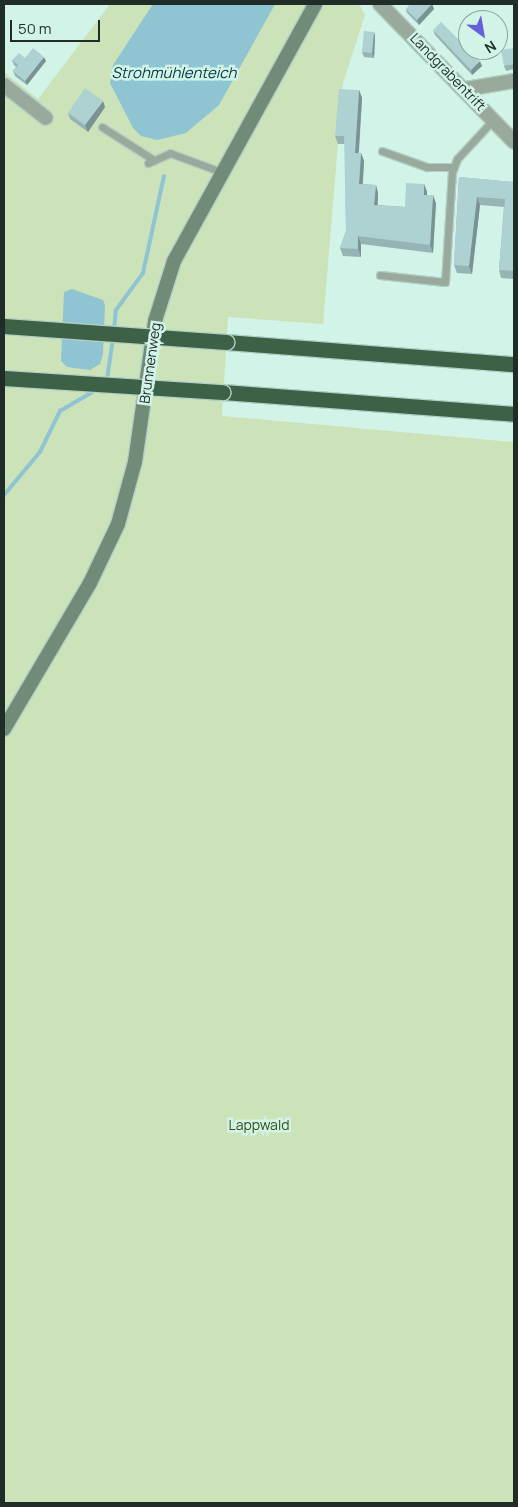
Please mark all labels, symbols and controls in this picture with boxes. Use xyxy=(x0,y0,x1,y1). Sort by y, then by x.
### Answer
scale bar xyxy=(12,10,102,42)
north arrow xyxy=(458,10,508,60)
text: 50 m xyxy=(18,18,52,39)
street label: Landgrabentrift xyxy=(407,30,489,114)
text: N xyxy=(481,37,500,58)
water label: Strohmühlenteich xyxy=(112,64,236,82)
street label: Brunnenweg xyxy=(136,321,164,405)
park label: Lappwald xyxy=(229,1117,289,1133)

